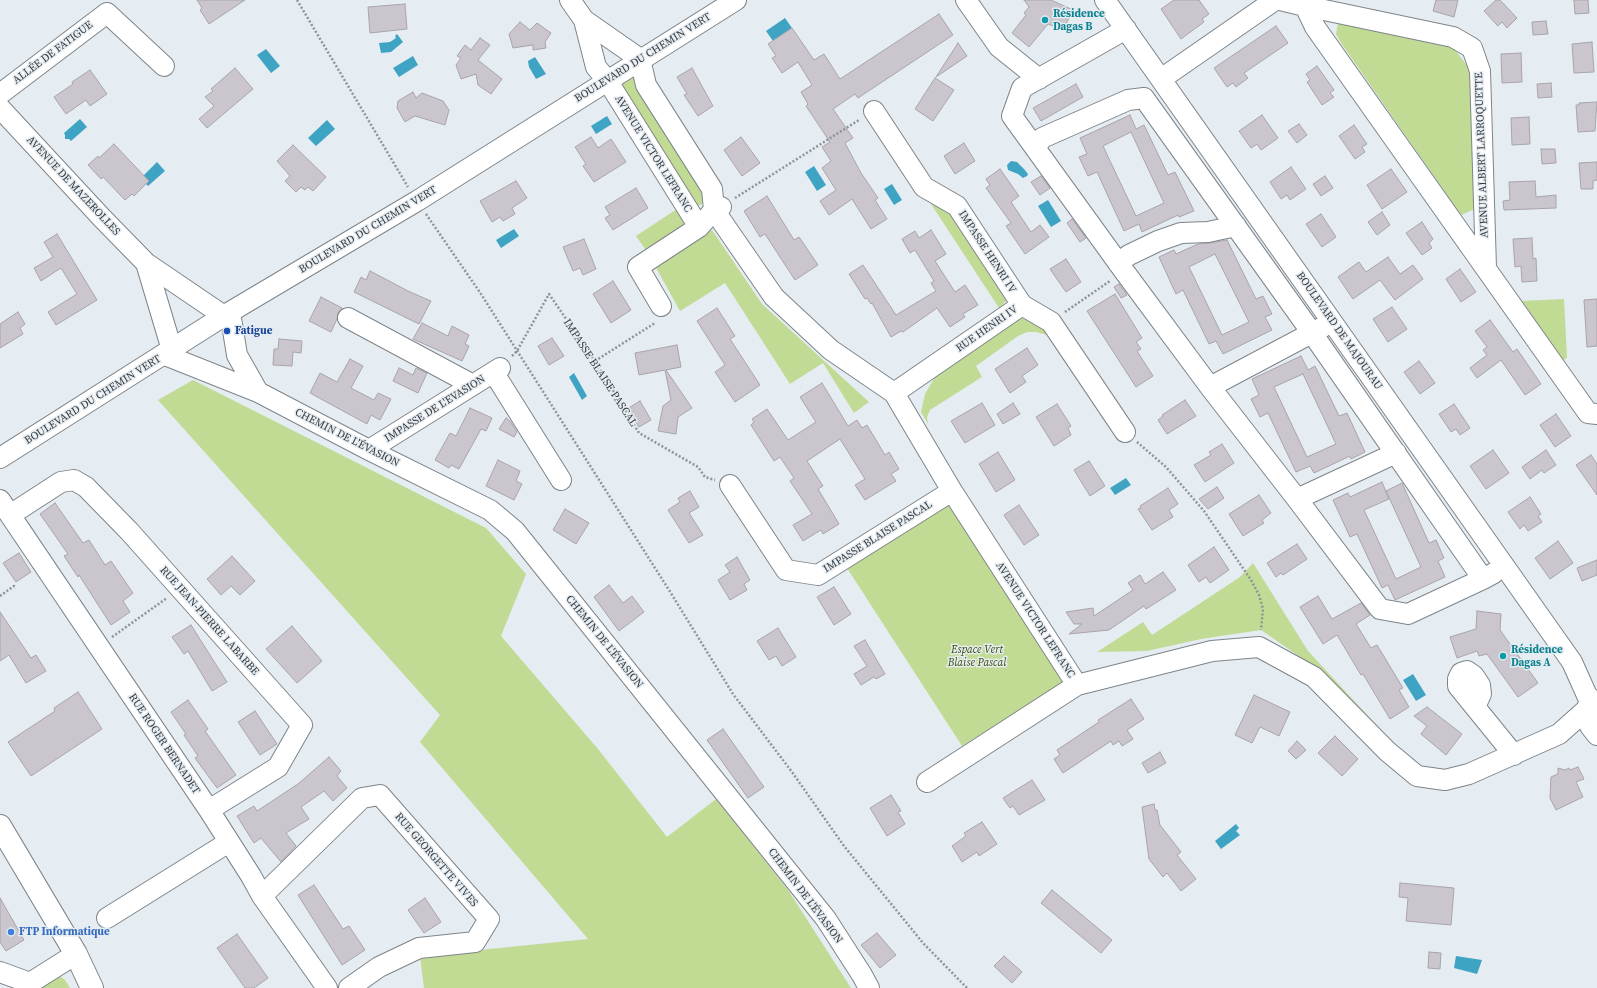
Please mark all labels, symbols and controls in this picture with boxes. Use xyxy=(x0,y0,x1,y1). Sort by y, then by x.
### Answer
place label: Résidence Dagas B xyxy=(1053,7,1105,33)
street label: BOULEVARD DU CHEMIN VERT xyxy=(572,10,714,106)
marker: Résidence Dagas B xyxy=(1040,15,1050,25)
street label: ALLÉE DE FATIGUE xyxy=(10,19,96,87)
street label: AVENUE ALBERT LARROQUETTE xyxy=(1473,72,1491,238)
street label: AVENUE VICTOR LEFRANC xyxy=(612,93,694,215)
street label: AVENUE DE MAZEROLLES xyxy=(24,134,122,238)
street label: BOULEVARD DU CHEMIN VERT xyxy=(297,184,439,276)
street label: IMPASSE HENRI IV xyxy=(955,208,1019,296)
street label: BOULEVARD DE MAJOURAU xyxy=(1293,270,1385,392)
street label: RUE HENRI IV xyxy=(954,303,1020,355)
street label: IMPASSE BLAISE PASCAL xyxy=(560,317,640,429)
place label: Fatigue xyxy=(235,324,272,338)
marker: Fatigue xyxy=(222,326,232,336)
street label: BOULEVARD DU CHEMIN VERT xyxy=(22,352,164,448)
street label: IMPASSE DE L'EVASION xyxy=(382,373,488,445)
street label: CHEMIN DE L'ÉVASION xyxy=(292,406,402,470)
street label: IMPASSE BLAISE PASCAL xyxy=(821,498,935,576)
street label: AVENUE VICTOR LEFRANC xyxy=(993,560,1077,680)
street label: RUE JEAN-PIERRE LABARBE xyxy=(157,564,261,678)
street label: CHEMIN DE L'ÉVASION xyxy=(562,593,646,691)
park label: Espace Vert Blaise Pascal xyxy=(948,643,1006,669)
place label: Résidence Dagas A xyxy=(1511,643,1563,669)
marker: Résidence Dagas A xyxy=(1498,651,1508,661)
street label: RUE ROGER BERNADET xyxy=(125,691,203,797)
street label: RUE GEORGETTE VIVES xyxy=(392,810,480,910)
street label: CHEMIN DE L'ÉVASION xyxy=(765,846,845,946)
place label: FTP Informatique xyxy=(19,925,110,939)
marker: FTP Informatique xyxy=(6,927,16,937)

